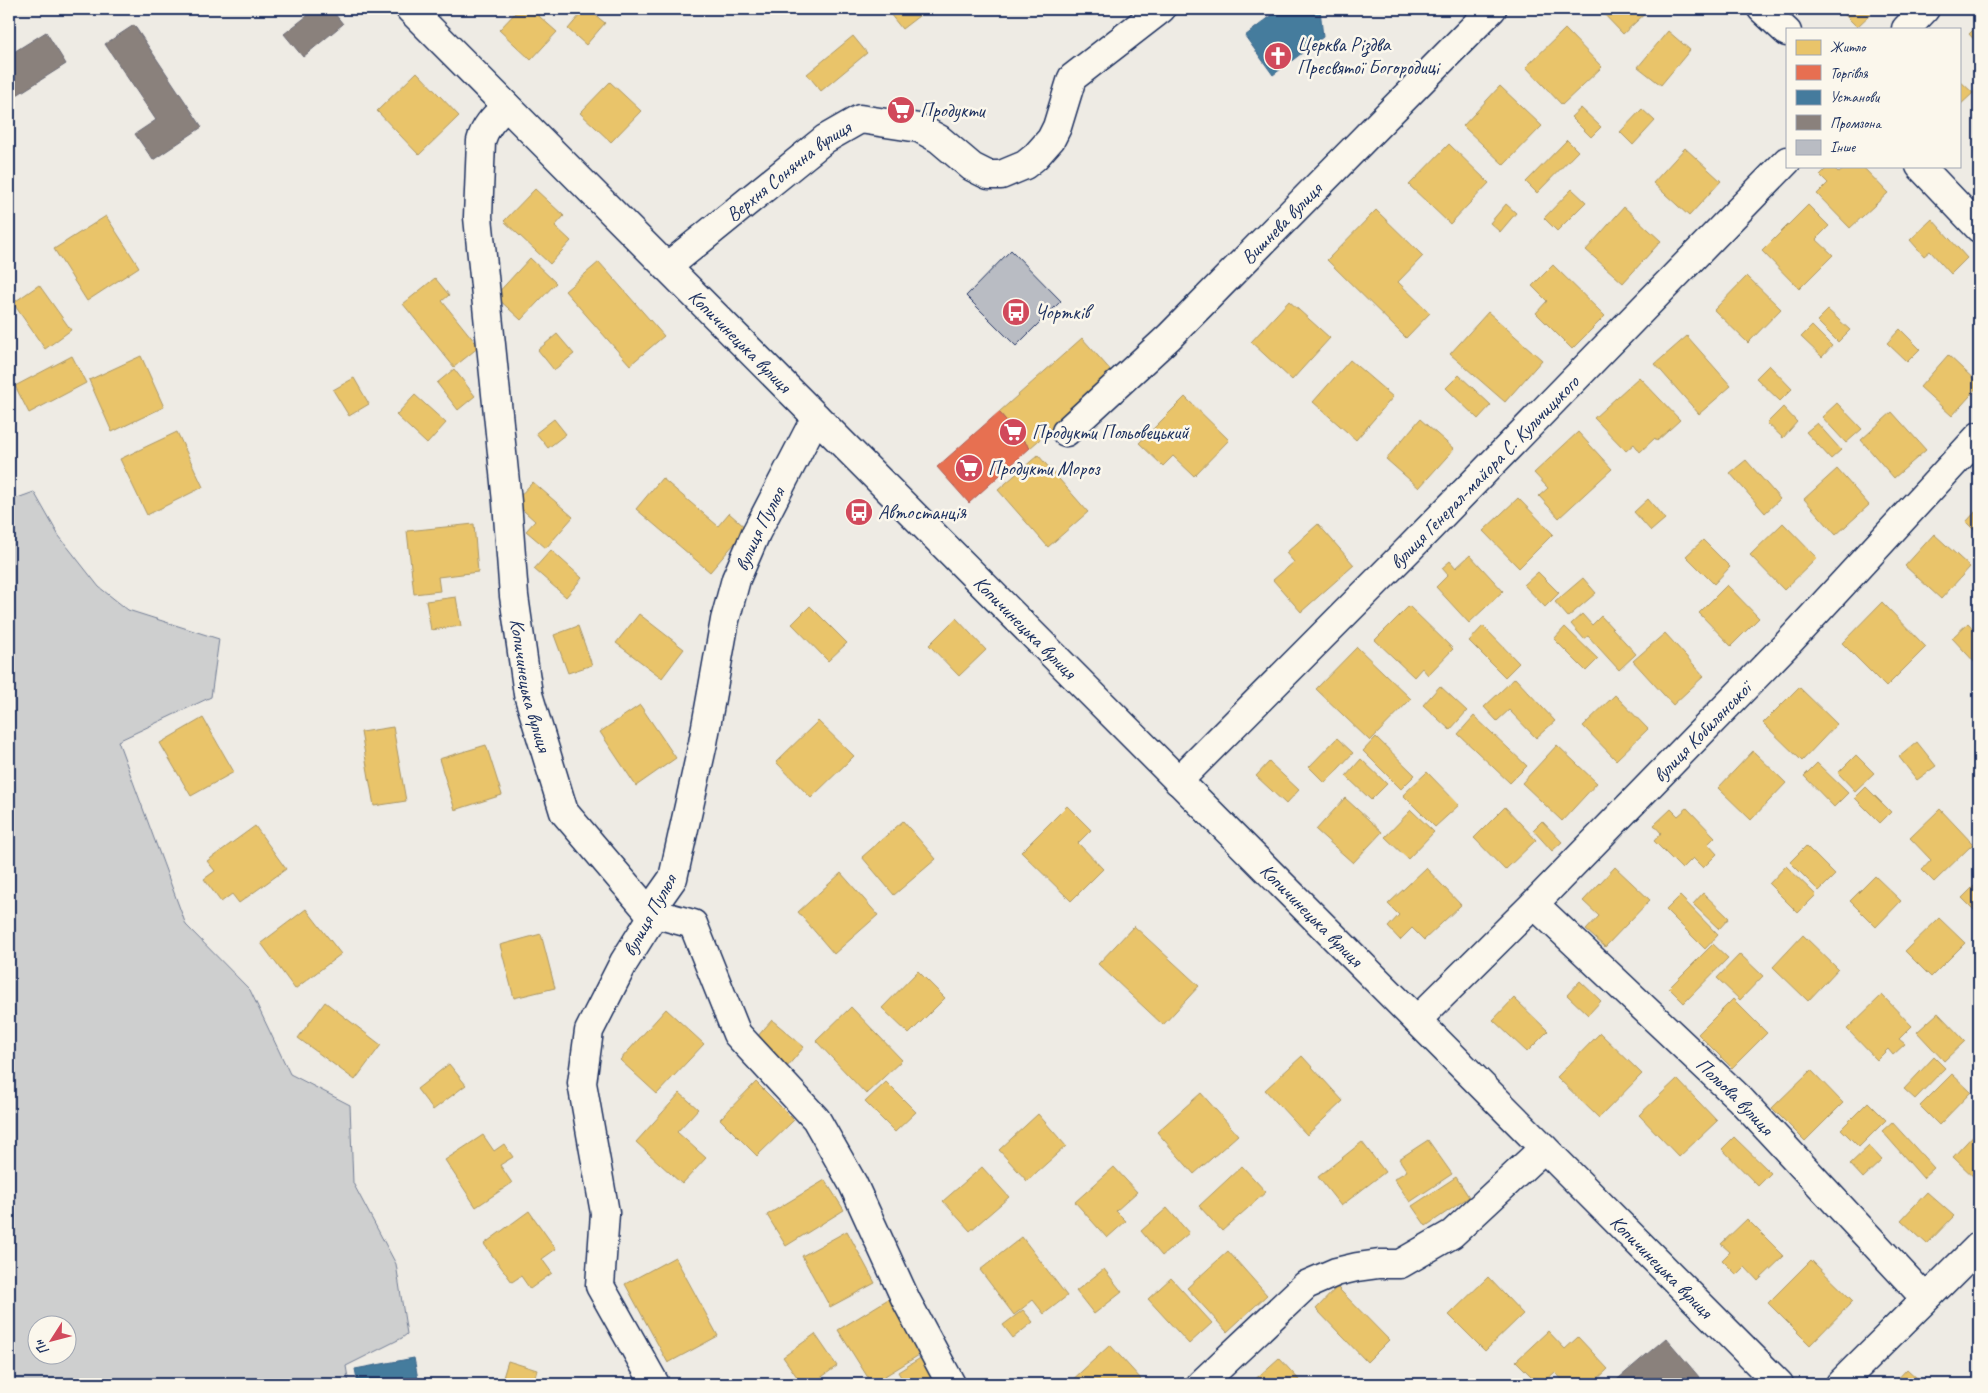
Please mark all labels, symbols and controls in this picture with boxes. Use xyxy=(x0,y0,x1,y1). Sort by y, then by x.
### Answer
legend xyxy=(1786,28,1960,168)
place label: Церква Різдва Пресвятої Богородиці xyxy=(1297,32,1441,80)
text: Житло xyxy=(1830,38,1867,57)
church icon: Церква Різдва Пресвятої Богородиці xyxy=(1263,41,1293,71)
text: Торгівля xyxy=(1830,64,1868,83)
text: Установи xyxy=(1830,88,1881,107)
supermarket icon: Продукти xyxy=(886,95,916,125)
place label: Продукти xyxy=(920,98,986,123)
street label: Верхня Сонячна вулиця xyxy=(721,114,857,227)
text: Промзона xyxy=(1830,114,1882,133)
text: Інше xyxy=(1830,138,1856,157)
street label: Вишнева вулиця xyxy=(1236,176,1329,270)
street label: Копичинецька вулиця xyxy=(683,284,798,399)
bus stop icon: Чортків xyxy=(1001,297,1031,327)
place label: Чортків xyxy=(1035,300,1094,325)
street label: вулиця Генерал-майора С. Кульчицького xyxy=(1384,369,1585,575)
supermarket icon: Продукти Польовецький xyxy=(998,417,1028,447)
place label: Продукти Польовецький xyxy=(1032,420,1190,445)
supermarket icon: Продукти Мороз xyxy=(954,453,984,483)
place label: Продукти Мороз xyxy=(988,456,1100,481)
street label: вулиця Пулюя xyxy=(729,481,792,575)
bus stop icon: Автостанція xyxy=(844,497,874,527)
place label: Автостанція xyxy=(878,500,967,525)
street label: Копичинецька вулиця xyxy=(968,570,1083,685)
street label: Копичинецька вулиця xyxy=(504,617,557,756)
street label: вулиця Кобилянської xyxy=(1647,674,1759,788)
street label: Копичинецька вулиця xyxy=(1255,858,1369,973)
street label: вулиця Пулюя xyxy=(617,868,683,961)
street label: Польова вулиця xyxy=(1691,1052,1780,1142)
street label: Копичинецька вулиця xyxy=(1605,1210,1719,1325)
north arrow xyxy=(28,1316,78,1366)
text: Пн xyxy=(30,1336,53,1358)

